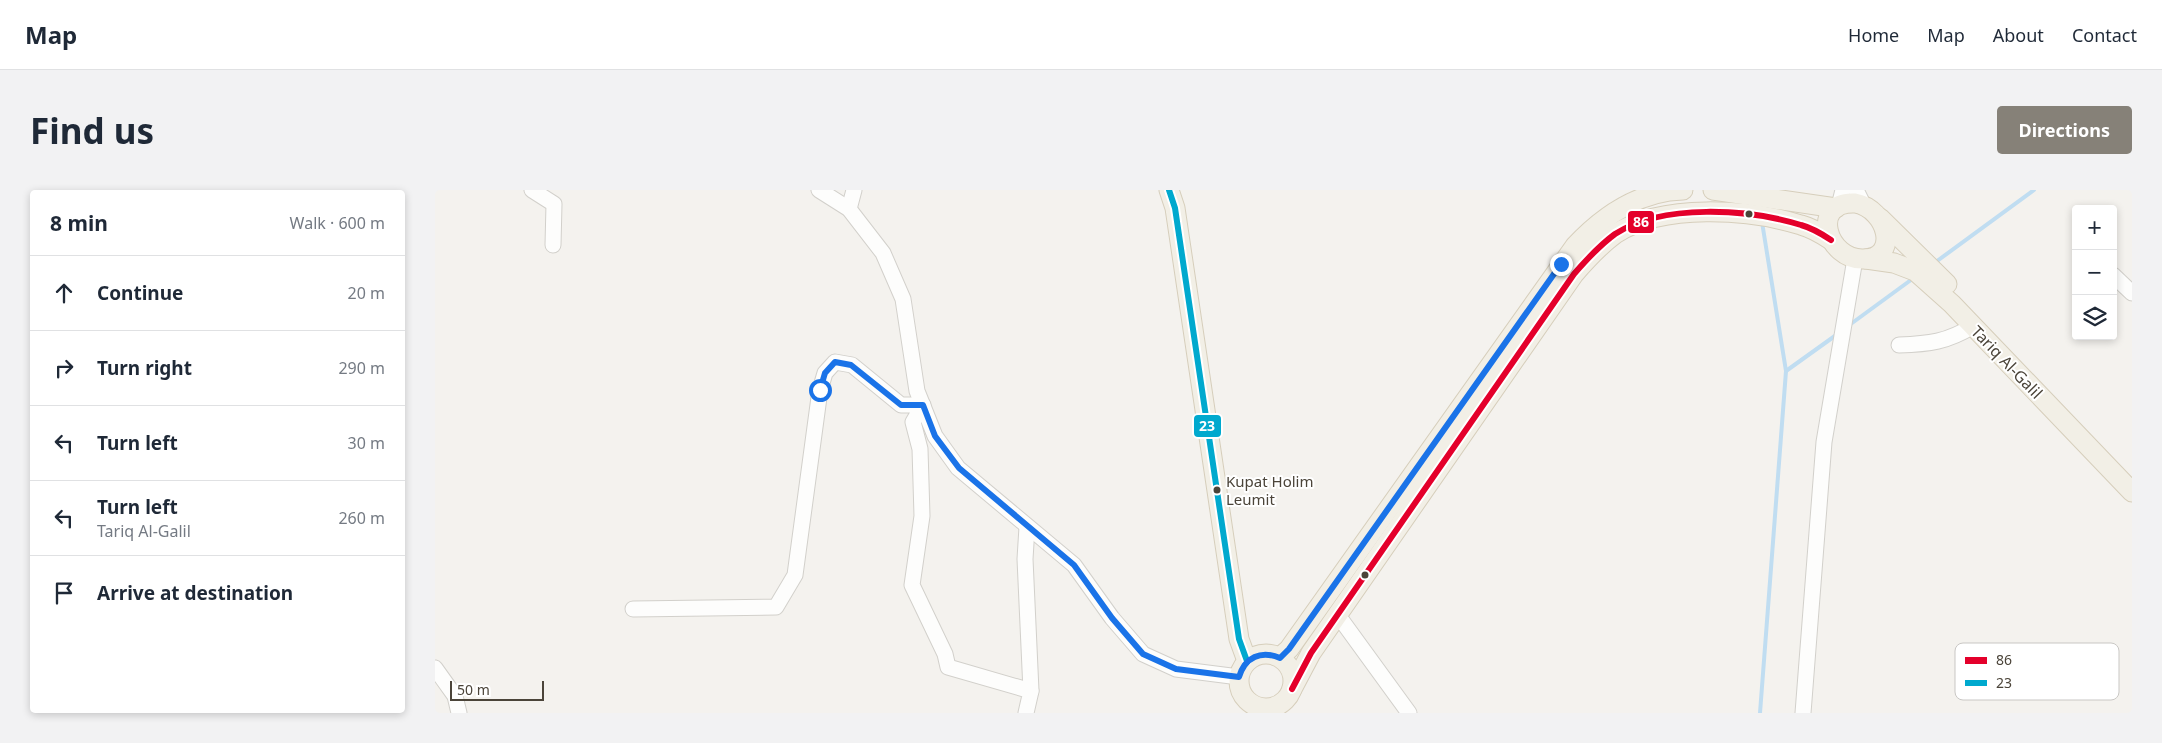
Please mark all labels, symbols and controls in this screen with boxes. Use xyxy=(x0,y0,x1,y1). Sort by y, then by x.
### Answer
text: Map xyxy=(25,18,77,51)
text: Home xyxy=(1848,23,1899,47)
text: Map xyxy=(1927,23,1965,47)
text: About xyxy=(1993,23,2044,47)
text: Contact xyxy=(2072,23,2137,47)
button: Directions xyxy=(1997,106,2132,154)
text: Find us xyxy=(30,107,154,154)
map controls xyxy=(2072,205,2117,340)
button: + xyxy=(2072,205,2117,250)
text: 8 min xyxy=(50,209,108,237)
unlabelled marker xyxy=(1744,209,1754,219)
line badge: 86 xyxy=(1627,210,1655,234)
text: Walk · 600 m xyxy=(290,212,385,234)
text: 86 xyxy=(1633,212,1649,231)
button: − xyxy=(2072,250,2117,295)
route end xyxy=(1550,253,1573,276)
icon: ahead xyxy=(50,279,78,307)
text: Continue xyxy=(97,280,183,306)
text: 20 m xyxy=(348,282,385,304)
button: layers xyxy=(2072,295,2117,340)
street label: Tariq Al-Galil xyxy=(1966,321,2048,403)
icon: right xyxy=(50,354,78,382)
text: Turn right xyxy=(97,355,192,381)
text: 290 m xyxy=(338,357,385,379)
route start xyxy=(809,379,832,402)
line badge: 23 xyxy=(1193,414,1222,438)
text: 23 xyxy=(1199,416,1215,435)
icon: left xyxy=(50,429,78,457)
text: Turn left xyxy=(97,430,178,456)
text: 30 m xyxy=(348,432,385,454)
place label: Kupat Holim Leumit xyxy=(1226,471,1313,509)
marker: Kupat Holim Leumit xyxy=(1212,485,1222,495)
text: Turn left xyxy=(97,494,178,520)
icon: left xyxy=(50,504,78,532)
text: 260 m xyxy=(338,507,385,529)
text: Tariq Al-Galil xyxy=(97,520,191,542)
unlabelled marker xyxy=(1360,570,1370,580)
icon: arrive xyxy=(50,579,78,607)
text: Arrive at destination xyxy=(97,580,293,606)
legend xyxy=(1955,643,2119,700)
text: 86 xyxy=(1996,650,2012,669)
text: 23 xyxy=(1996,673,2012,692)
scale bar xyxy=(450,678,544,701)
text: 50 m xyxy=(457,680,490,699)

